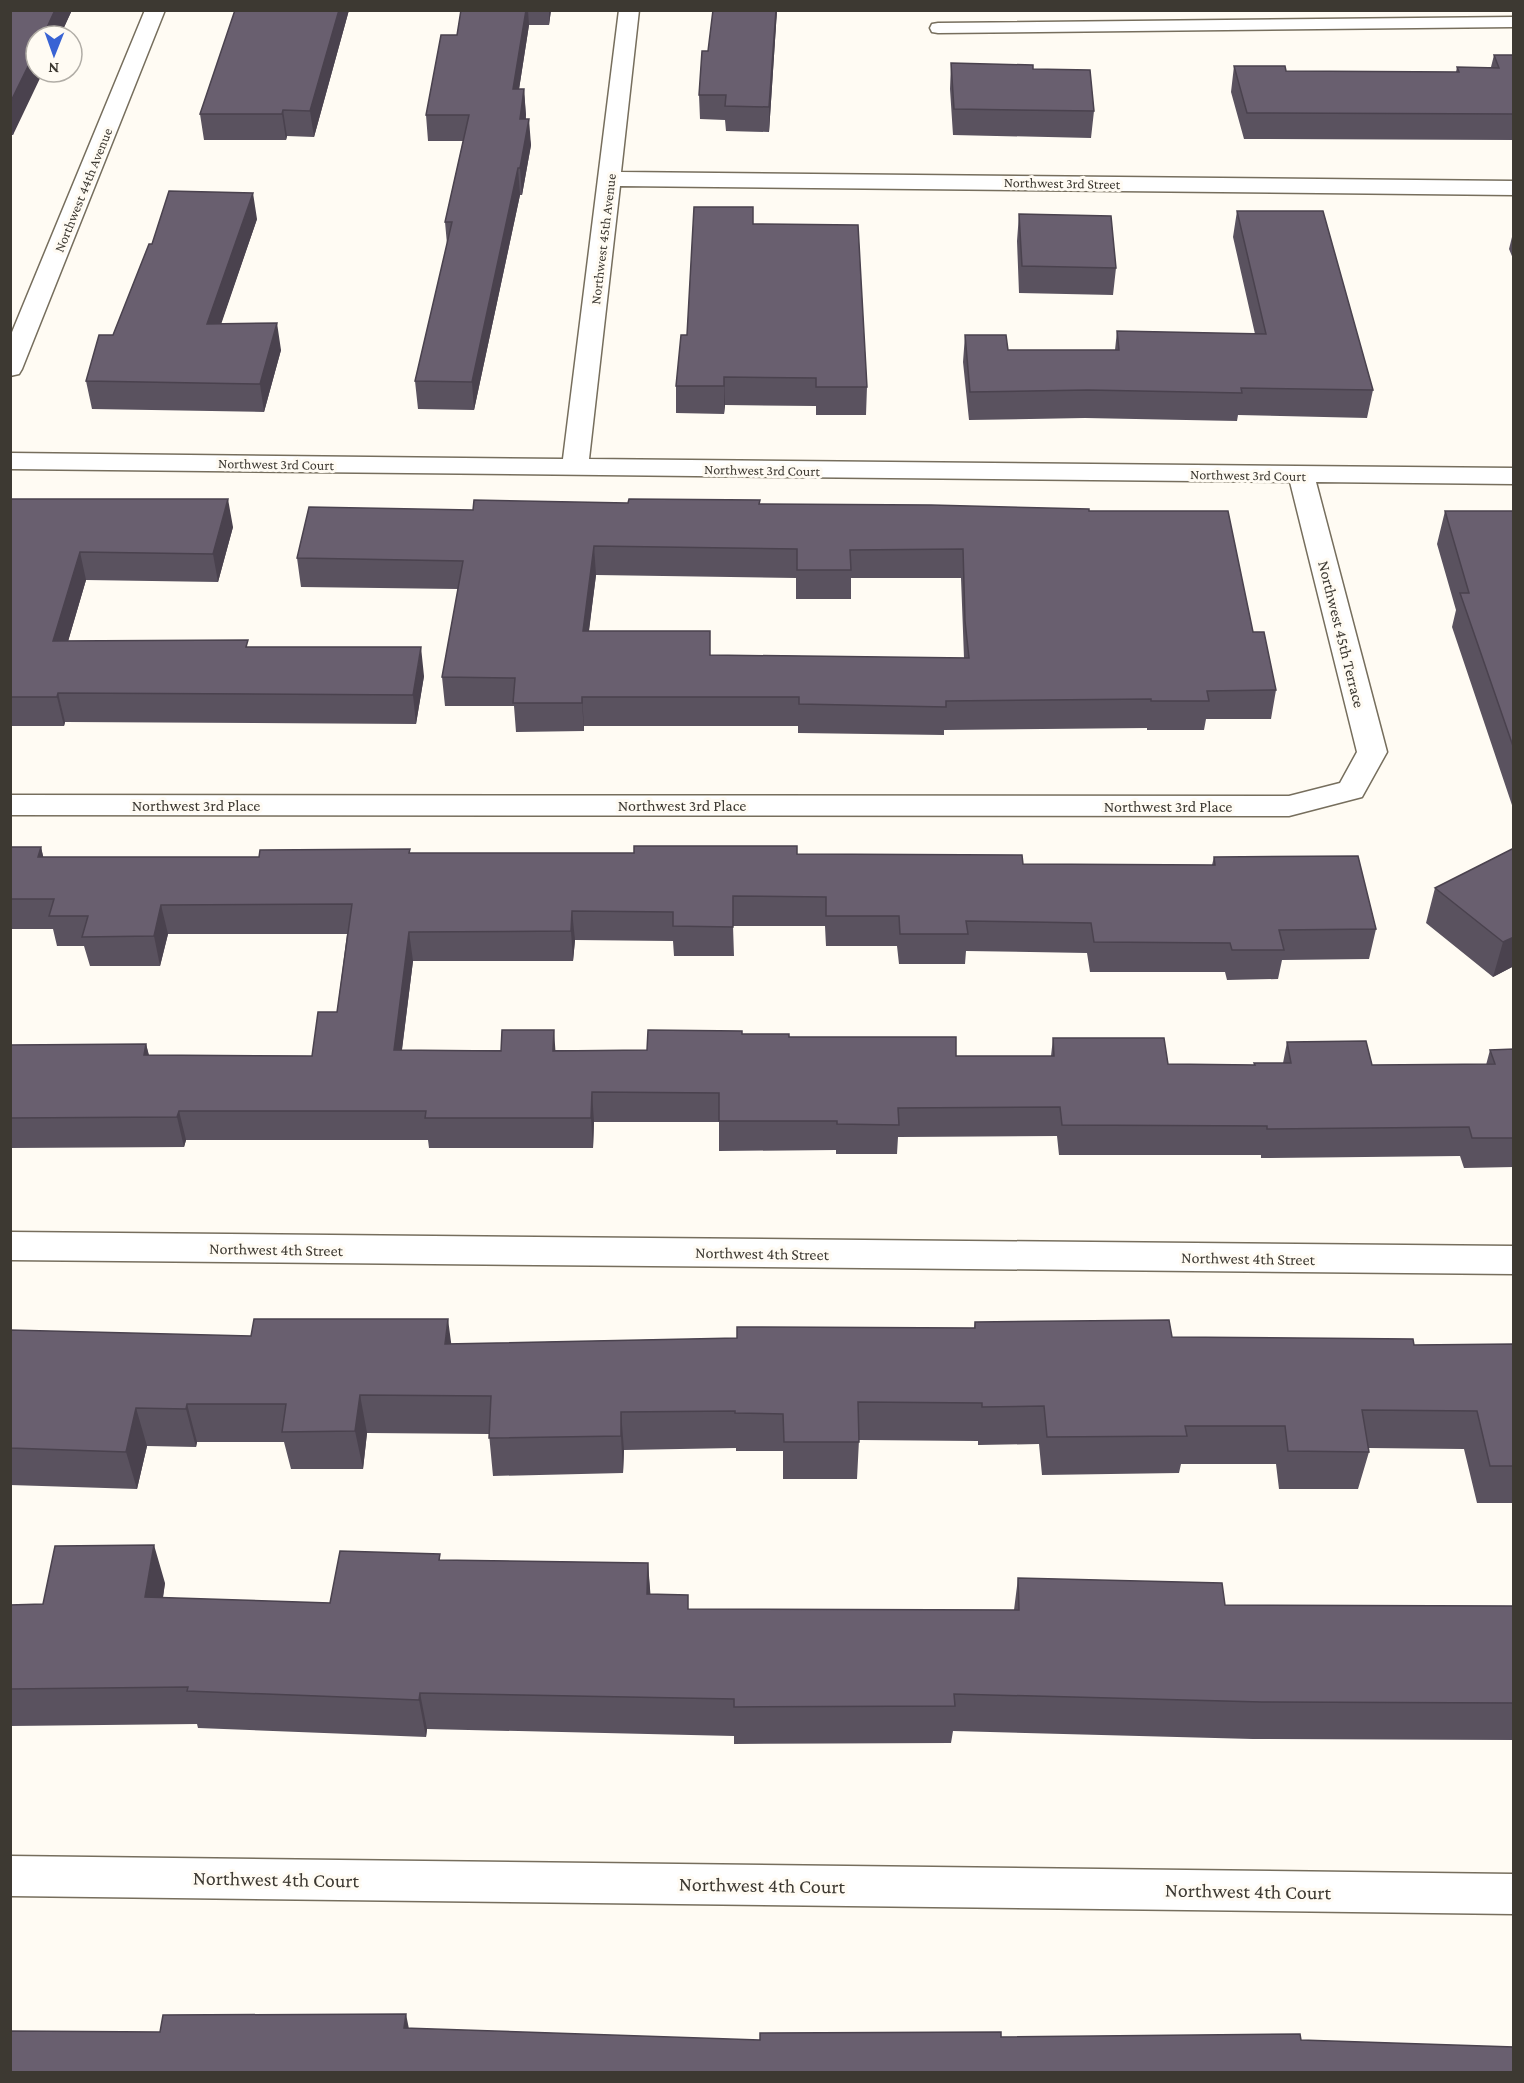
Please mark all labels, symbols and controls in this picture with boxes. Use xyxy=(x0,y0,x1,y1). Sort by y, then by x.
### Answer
north arrow xyxy=(24,24,84,84)
text: N xyxy=(48,60,59,77)
street label: Northwest 44th Avenue xyxy=(51,126,115,254)
street label: Northwest 45th Avenue xyxy=(587,173,619,305)
street label: Northwest 3rd Street xyxy=(1004,174,1121,192)
street label: Northwest 3rd Court xyxy=(218,455,334,473)
street label: Northwest 3rd Court xyxy=(704,461,820,479)
street label: Northwest 3rd Court xyxy=(1190,466,1306,484)
street label: Northwest 45th Terrace xyxy=(1315,559,1368,709)
street label: Northwest 3rd Place xyxy=(132,797,260,814)
street label: Northwest 3rd Place xyxy=(618,797,746,814)
street label: Northwest 3rd Place xyxy=(1104,798,1232,815)
street label: Northwest 4th Street xyxy=(209,1240,344,1259)
street label: Northwest 4th Street xyxy=(695,1244,830,1263)
street label: Northwest 4th Street xyxy=(1181,1249,1316,1268)
street label: Northwest 4th Court xyxy=(193,1867,360,1891)
street label: Northwest 4th Court xyxy=(679,1873,846,1897)
street label: Northwest 4th Court xyxy=(1165,1879,1332,1903)

